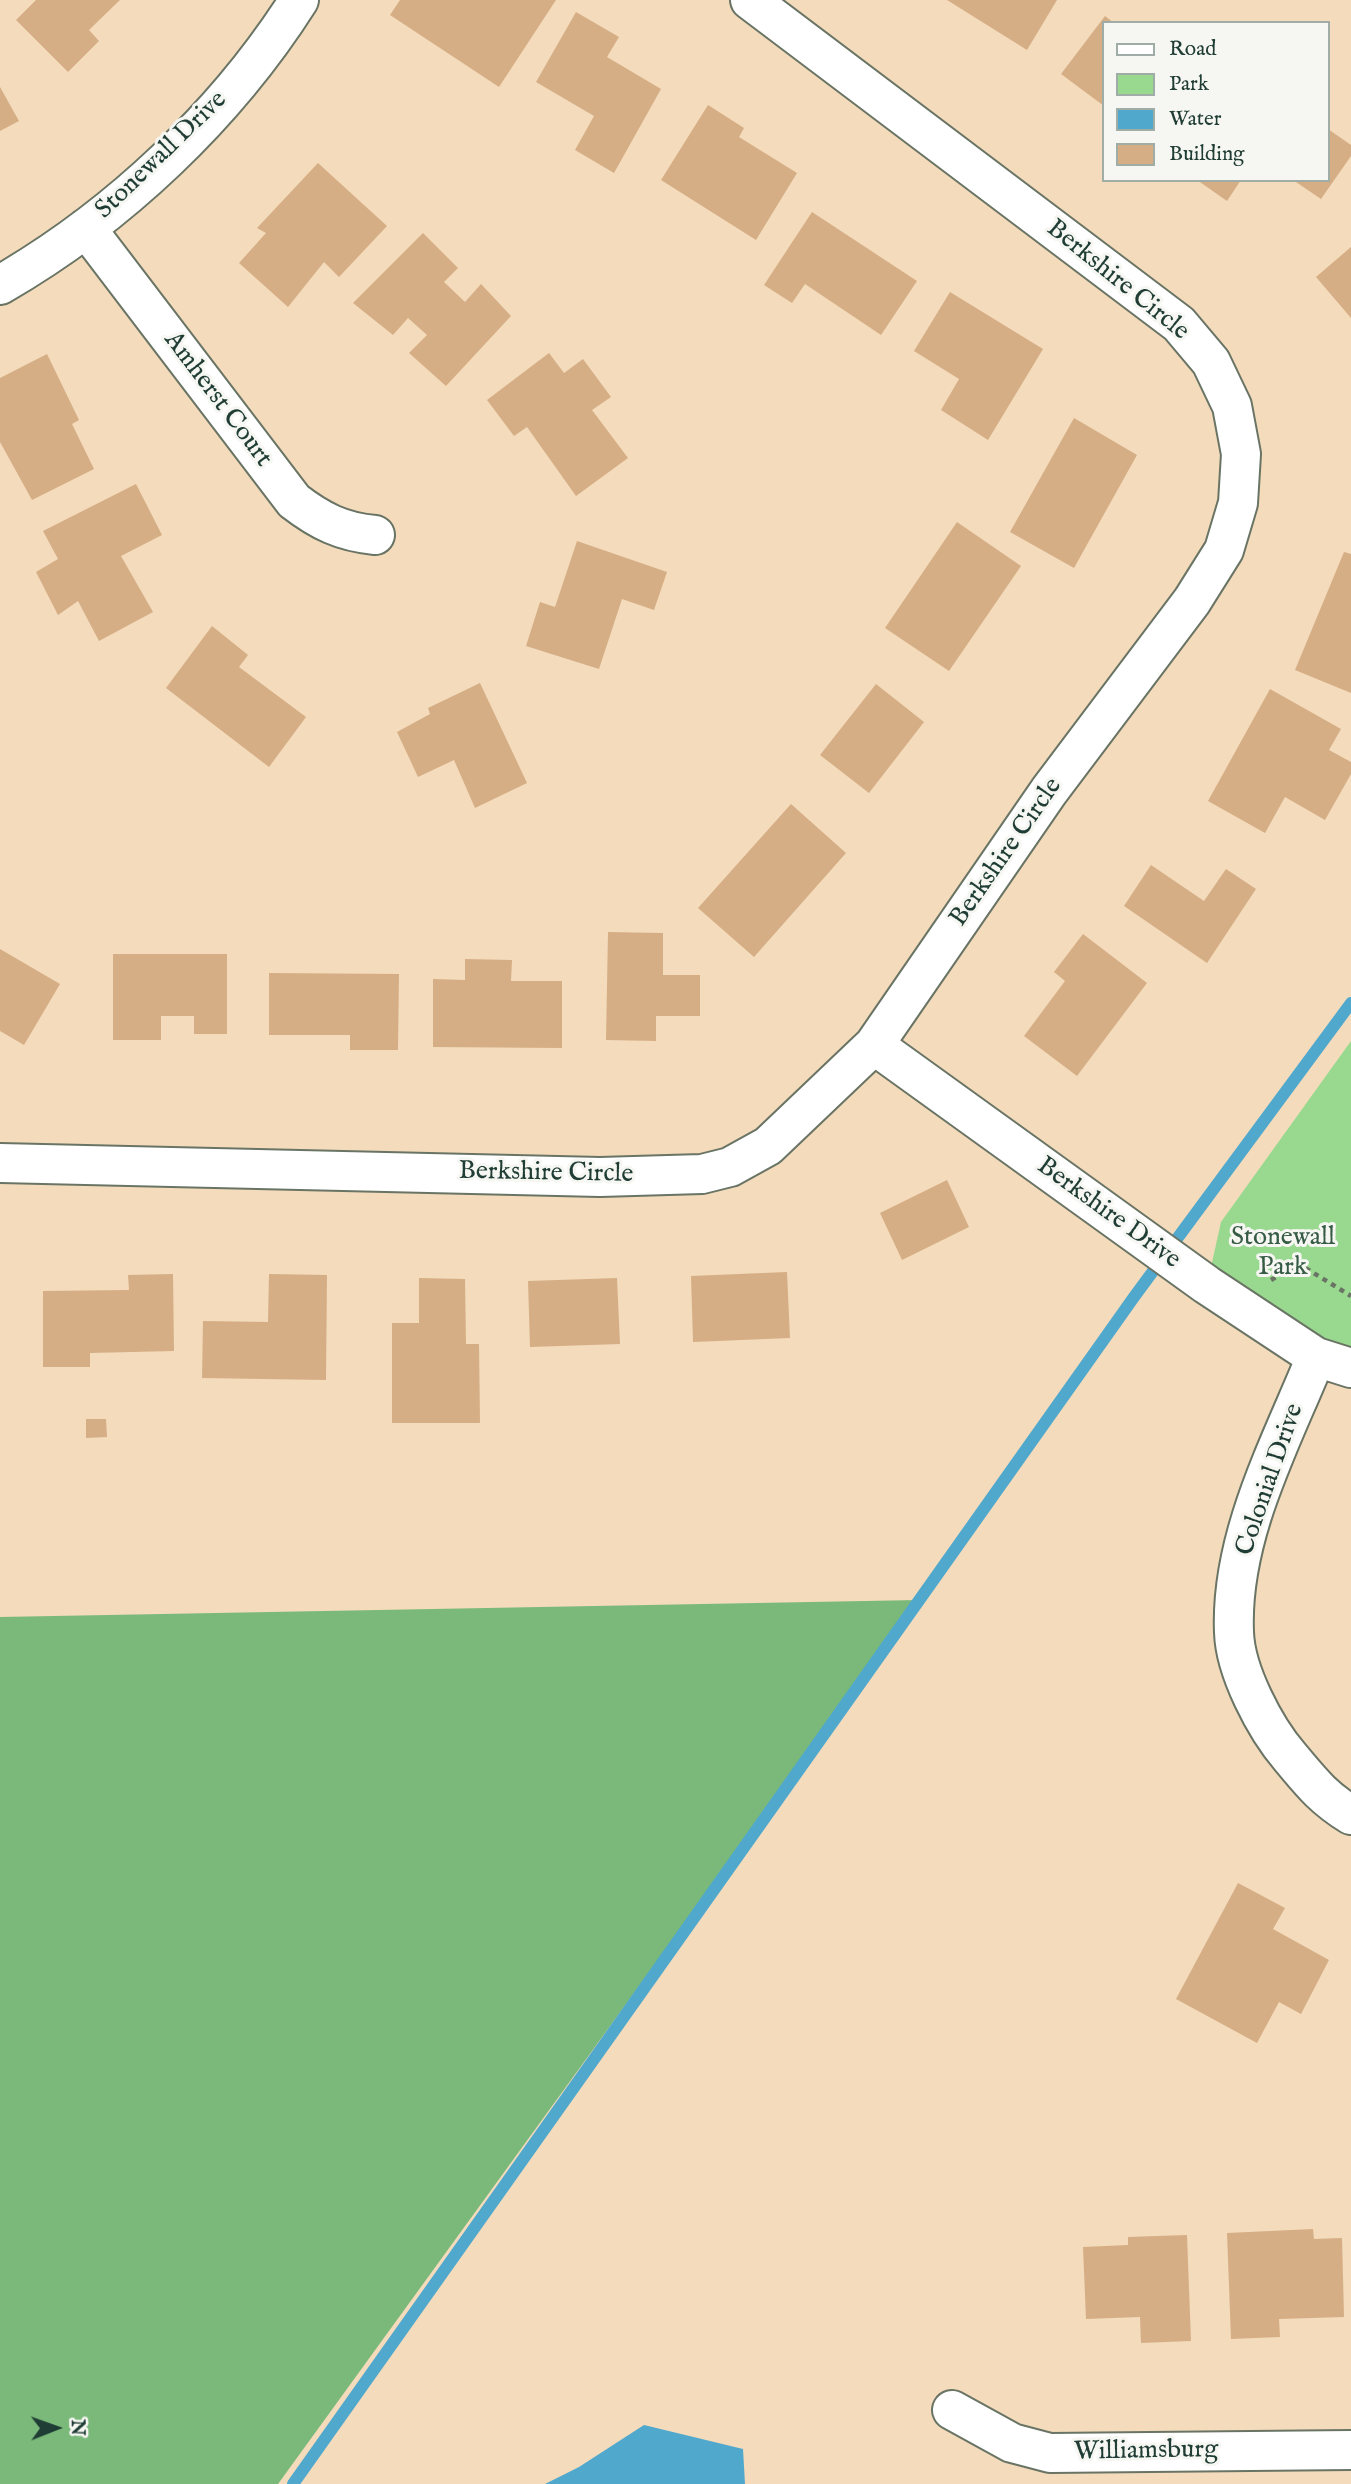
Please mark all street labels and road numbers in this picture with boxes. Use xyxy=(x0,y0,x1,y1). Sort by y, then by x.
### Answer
street label: Stonewall Drive xyxy=(90,85,234,227)
street label: Berkshire Circle xyxy=(1039,214,1195,348)
street label: Amherst Court xyxy=(156,326,278,474)
street label: Berkshire Circle xyxy=(944,773,1070,933)
street label: Berkshire Drive xyxy=(1030,1151,1186,1277)
street label: Berkshire Circle xyxy=(458,1157,634,1191)
street label: Colonial Drive xyxy=(1230,1400,1312,1560)
street label: Williamsburg xyxy=(1074,2435,1218,2469)

